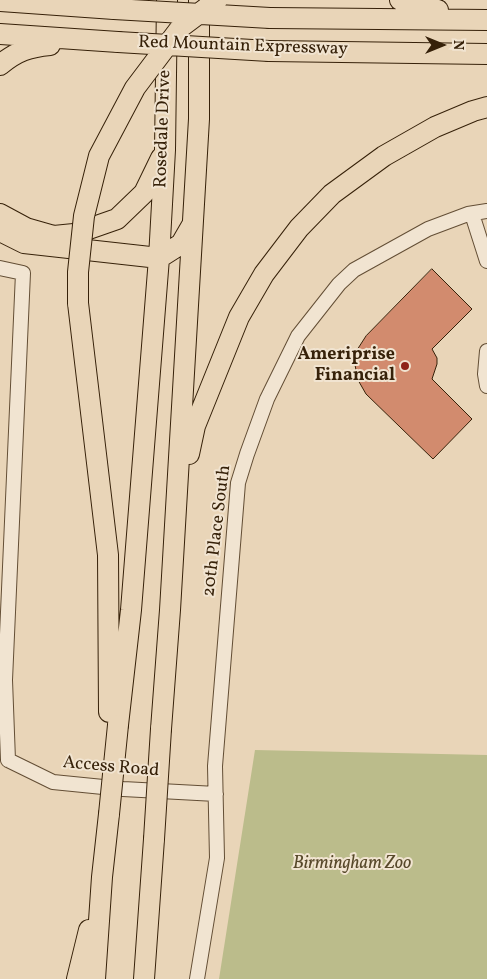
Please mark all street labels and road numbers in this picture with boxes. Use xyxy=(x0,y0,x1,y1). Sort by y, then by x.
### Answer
street label: Red Mountain Expressway xyxy=(138,33,348,61)
street label: Rosedale Drive xyxy=(151,69,177,189)
street label: 20th Place South xyxy=(199,464,237,598)
street label: Access Road xyxy=(62,753,160,783)

